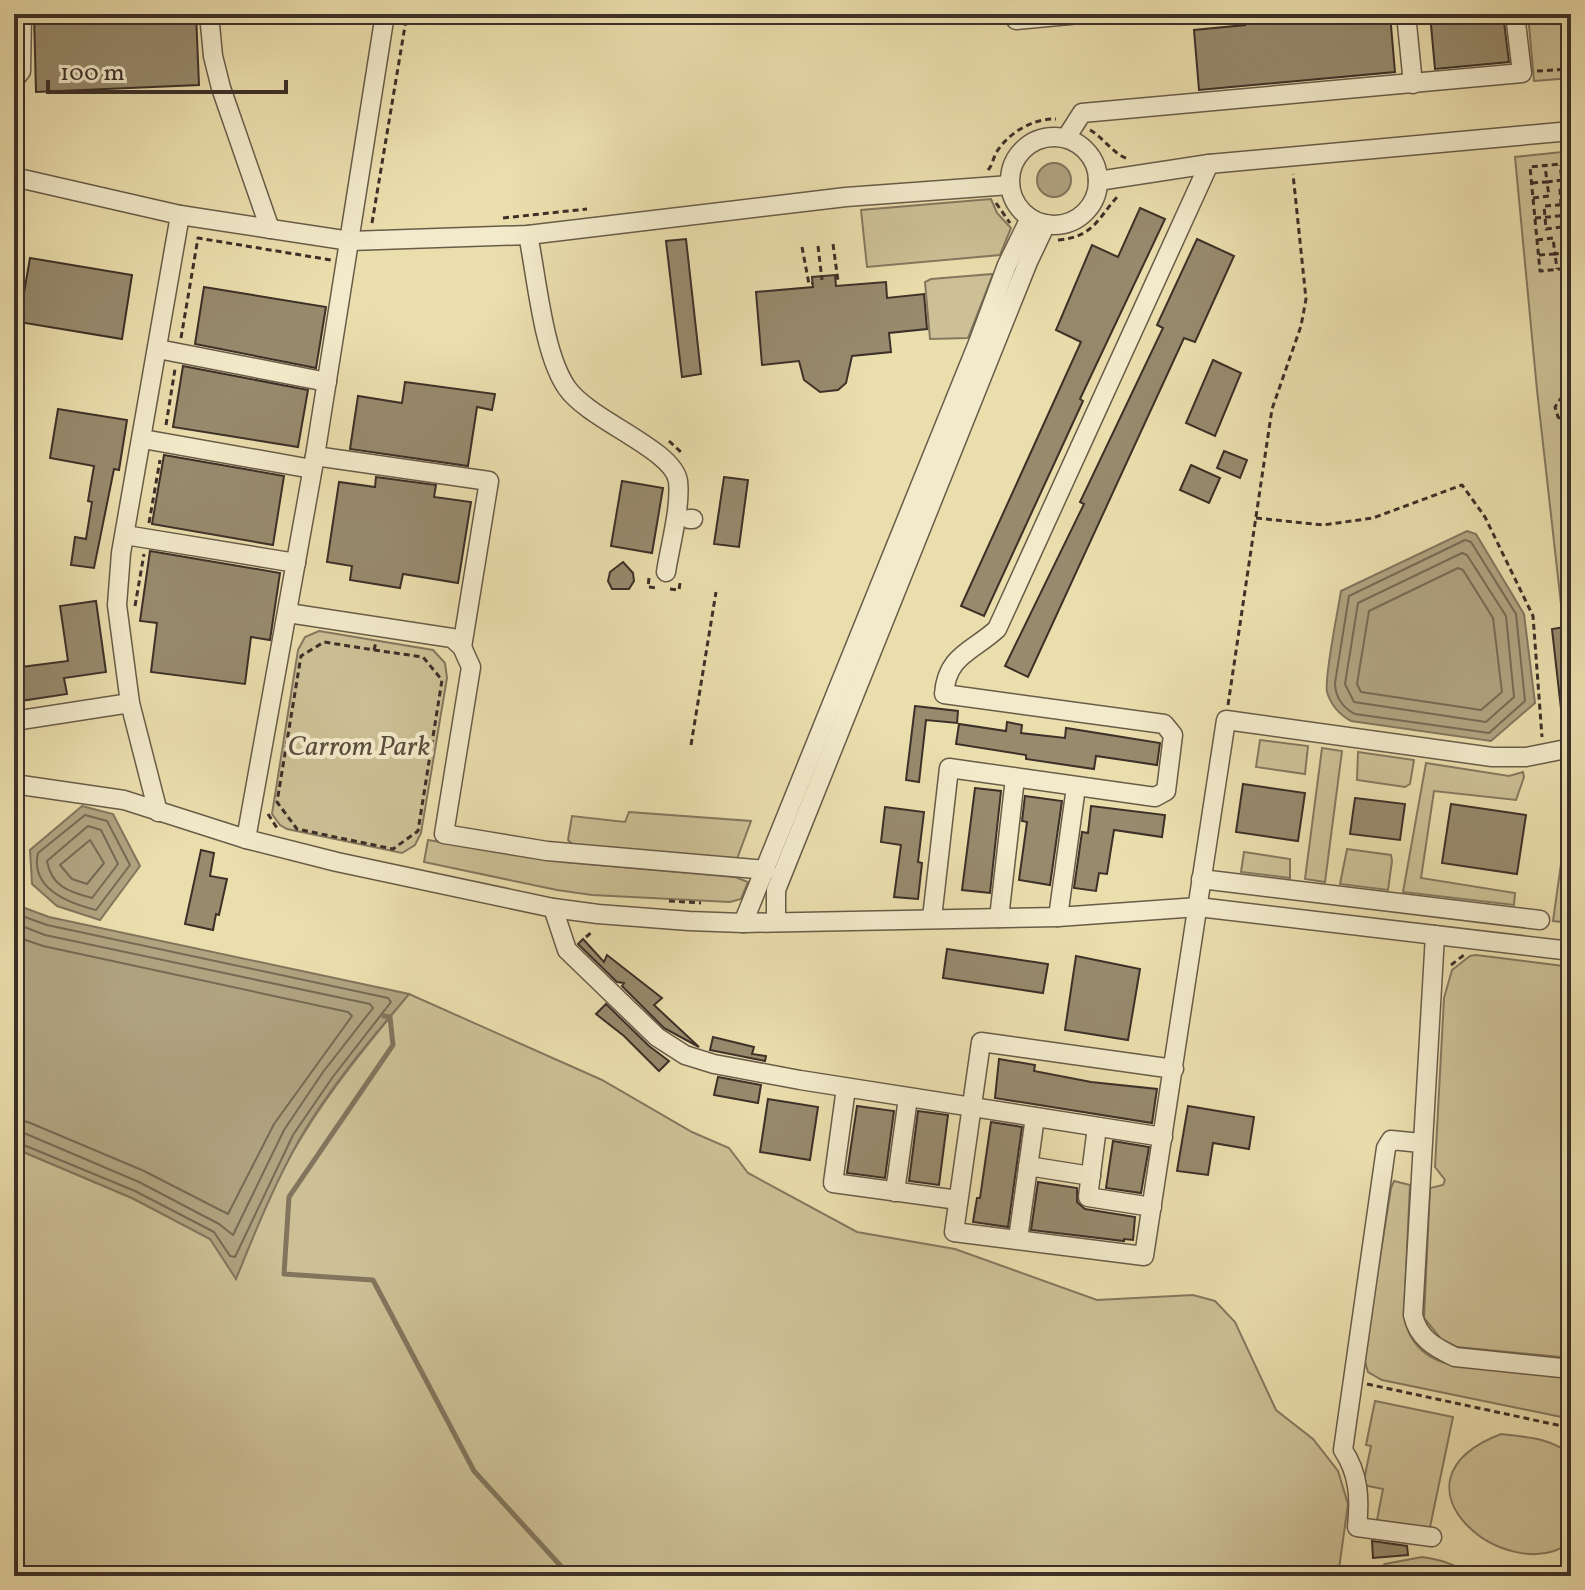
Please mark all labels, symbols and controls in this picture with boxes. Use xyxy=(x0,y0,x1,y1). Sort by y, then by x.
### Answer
scale bar xyxy=(48,44,286,94)
text: 100 m xyxy=(60,57,125,91)
park label: Carrom Park xyxy=(287,728,431,767)

